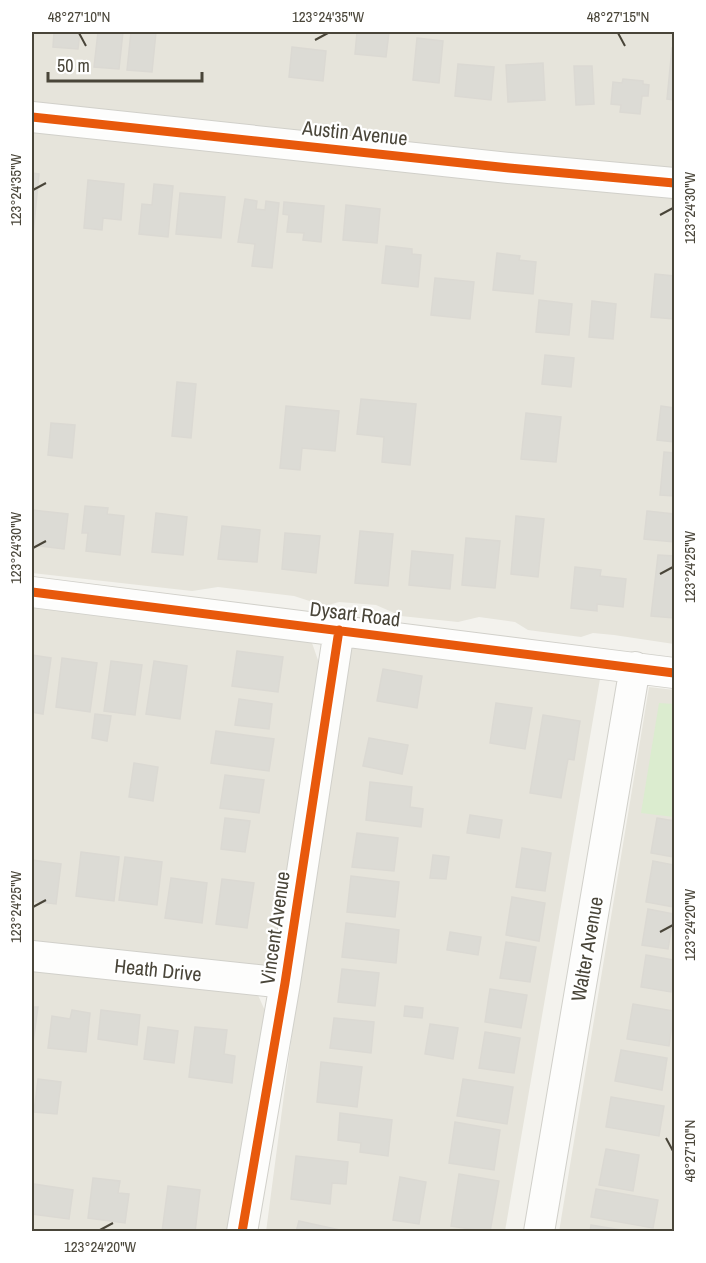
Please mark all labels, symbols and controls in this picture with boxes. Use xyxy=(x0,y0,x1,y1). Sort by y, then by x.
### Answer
text: 48°27'10"N xyxy=(48,6,110,27)
text: 123°24'35"W xyxy=(292,6,364,27)
text: 48°27'15"N xyxy=(587,6,649,27)
scale bar xyxy=(48,45,202,83)
text: 50 m xyxy=(57,53,90,78)
street label: Austin Avenue xyxy=(300,113,409,151)
text: 123°24'35"W xyxy=(5,154,26,226)
text: 123°24'30"W xyxy=(679,172,700,244)
text: 123°24'30"W xyxy=(5,512,26,584)
text: 123°24'25"W xyxy=(679,531,700,603)
street label: Dysart Road xyxy=(308,595,402,632)
street label: Vincent Avenue xyxy=(253,869,296,986)
text: 123°24'25"W xyxy=(5,871,26,943)
text: 123°24'20"W xyxy=(679,889,700,961)
street label: Walter Avenue xyxy=(564,894,609,1003)
street label: Heath Drive xyxy=(113,952,203,988)
text: 48°27'10"N xyxy=(679,1120,700,1182)
text: 123°24'20"W xyxy=(64,1236,136,1257)

